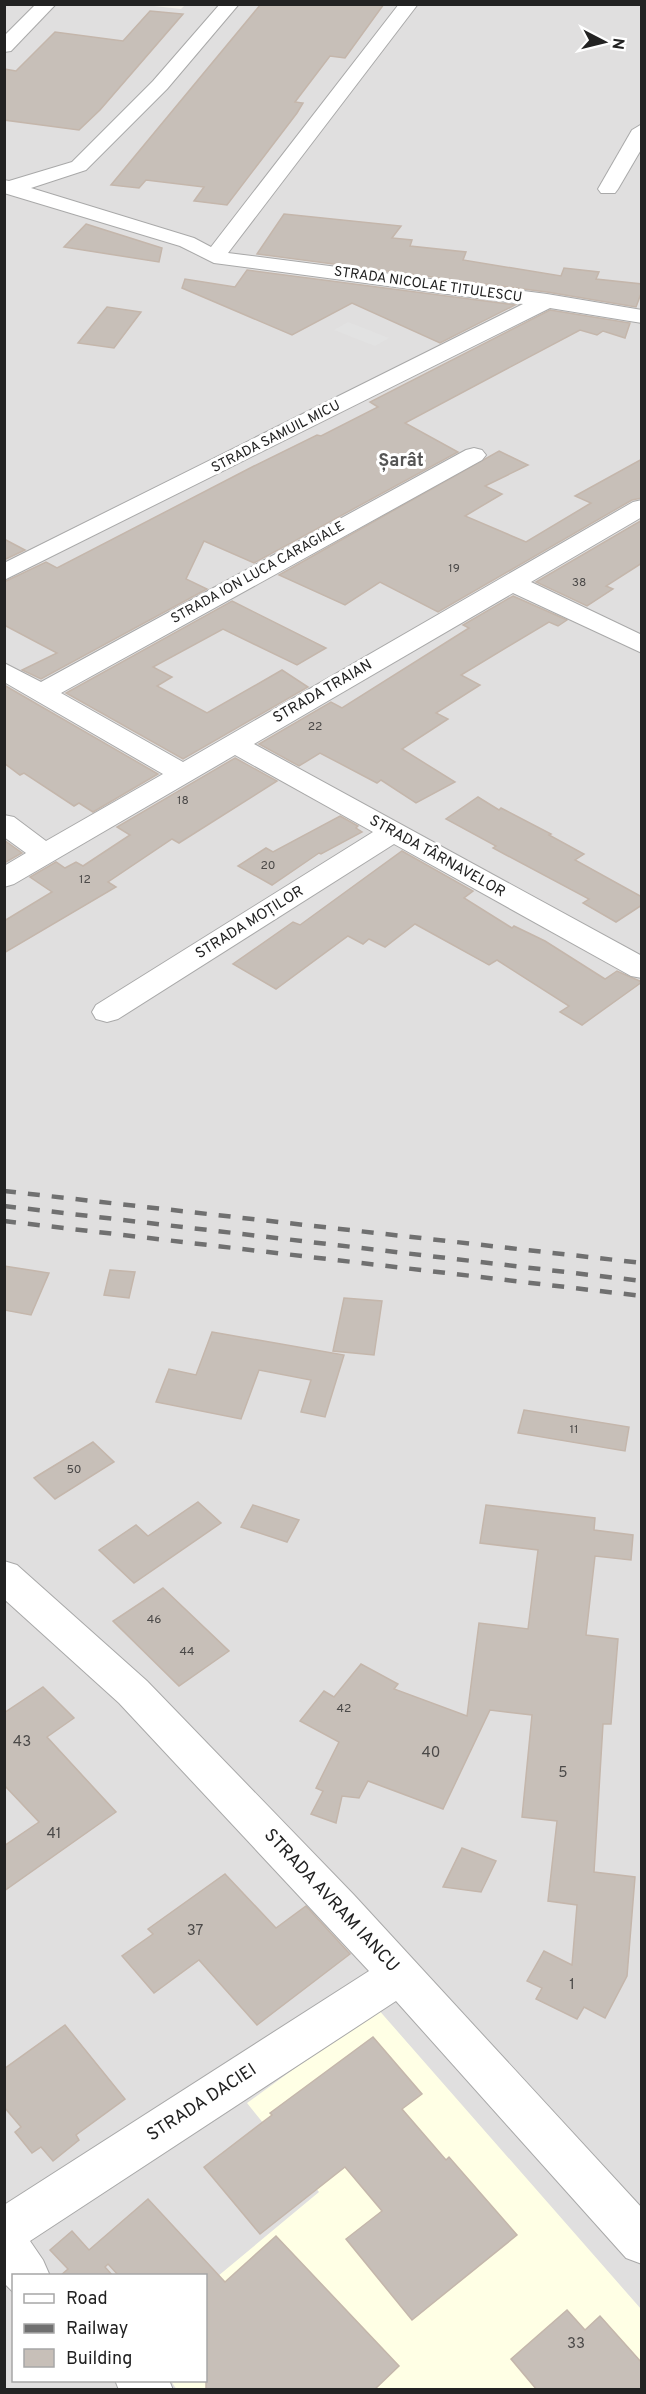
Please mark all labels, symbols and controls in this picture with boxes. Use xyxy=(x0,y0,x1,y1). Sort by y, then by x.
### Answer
north arrow xyxy=(574,12,634,72)
text: N xyxy=(606,37,628,51)
street label: STRADA NICOLAE TITULESCU xyxy=(333,263,523,307)
street label: STRADA SAMUIL MICU xyxy=(209,397,343,477)
district label: Șarât xyxy=(378,450,424,473)
street label: STRADA ION LUCA CARAGIALE xyxy=(168,518,348,628)
house number: 19 xyxy=(448,561,460,577)
house number: 38 xyxy=(572,575,586,591)
street label: STRADA TRAIAN xyxy=(270,656,376,728)
house number: 22 xyxy=(308,719,322,735)
house number: 18 xyxy=(177,793,189,809)
street label: STRADA TÂRNAVELOR xyxy=(366,811,509,902)
house number: 20 xyxy=(260,858,276,874)
house number: 12 xyxy=(79,872,91,888)
street label: STRADA MOȚILOR xyxy=(192,882,308,964)
house number: 11 xyxy=(570,1422,578,1438)
house number: 50 xyxy=(66,1462,82,1478)
house number: 46 xyxy=(147,1612,161,1628)
house number: 44 xyxy=(180,1644,194,1660)
house number: 42 xyxy=(337,1701,351,1717)
house number: 43 xyxy=(13,1733,31,1752)
house number: 40 xyxy=(422,1744,440,1763)
house number: 5 xyxy=(558,1764,568,1783)
street label: STRADA AVRAM IANCU xyxy=(258,1824,404,1978)
house number: 41 xyxy=(47,1825,61,1844)
house number: 37 xyxy=(187,1922,204,1941)
house number: 1 xyxy=(569,1976,575,1995)
street label: STRADA DACIEI xyxy=(143,2059,261,2147)
legend xyxy=(12,2274,207,2382)
text: Road xyxy=(66,2288,108,2311)
text: Railway xyxy=(66,2318,128,2341)
house number: 33 xyxy=(567,2335,585,2354)
text: Building xyxy=(66,2348,132,2371)

